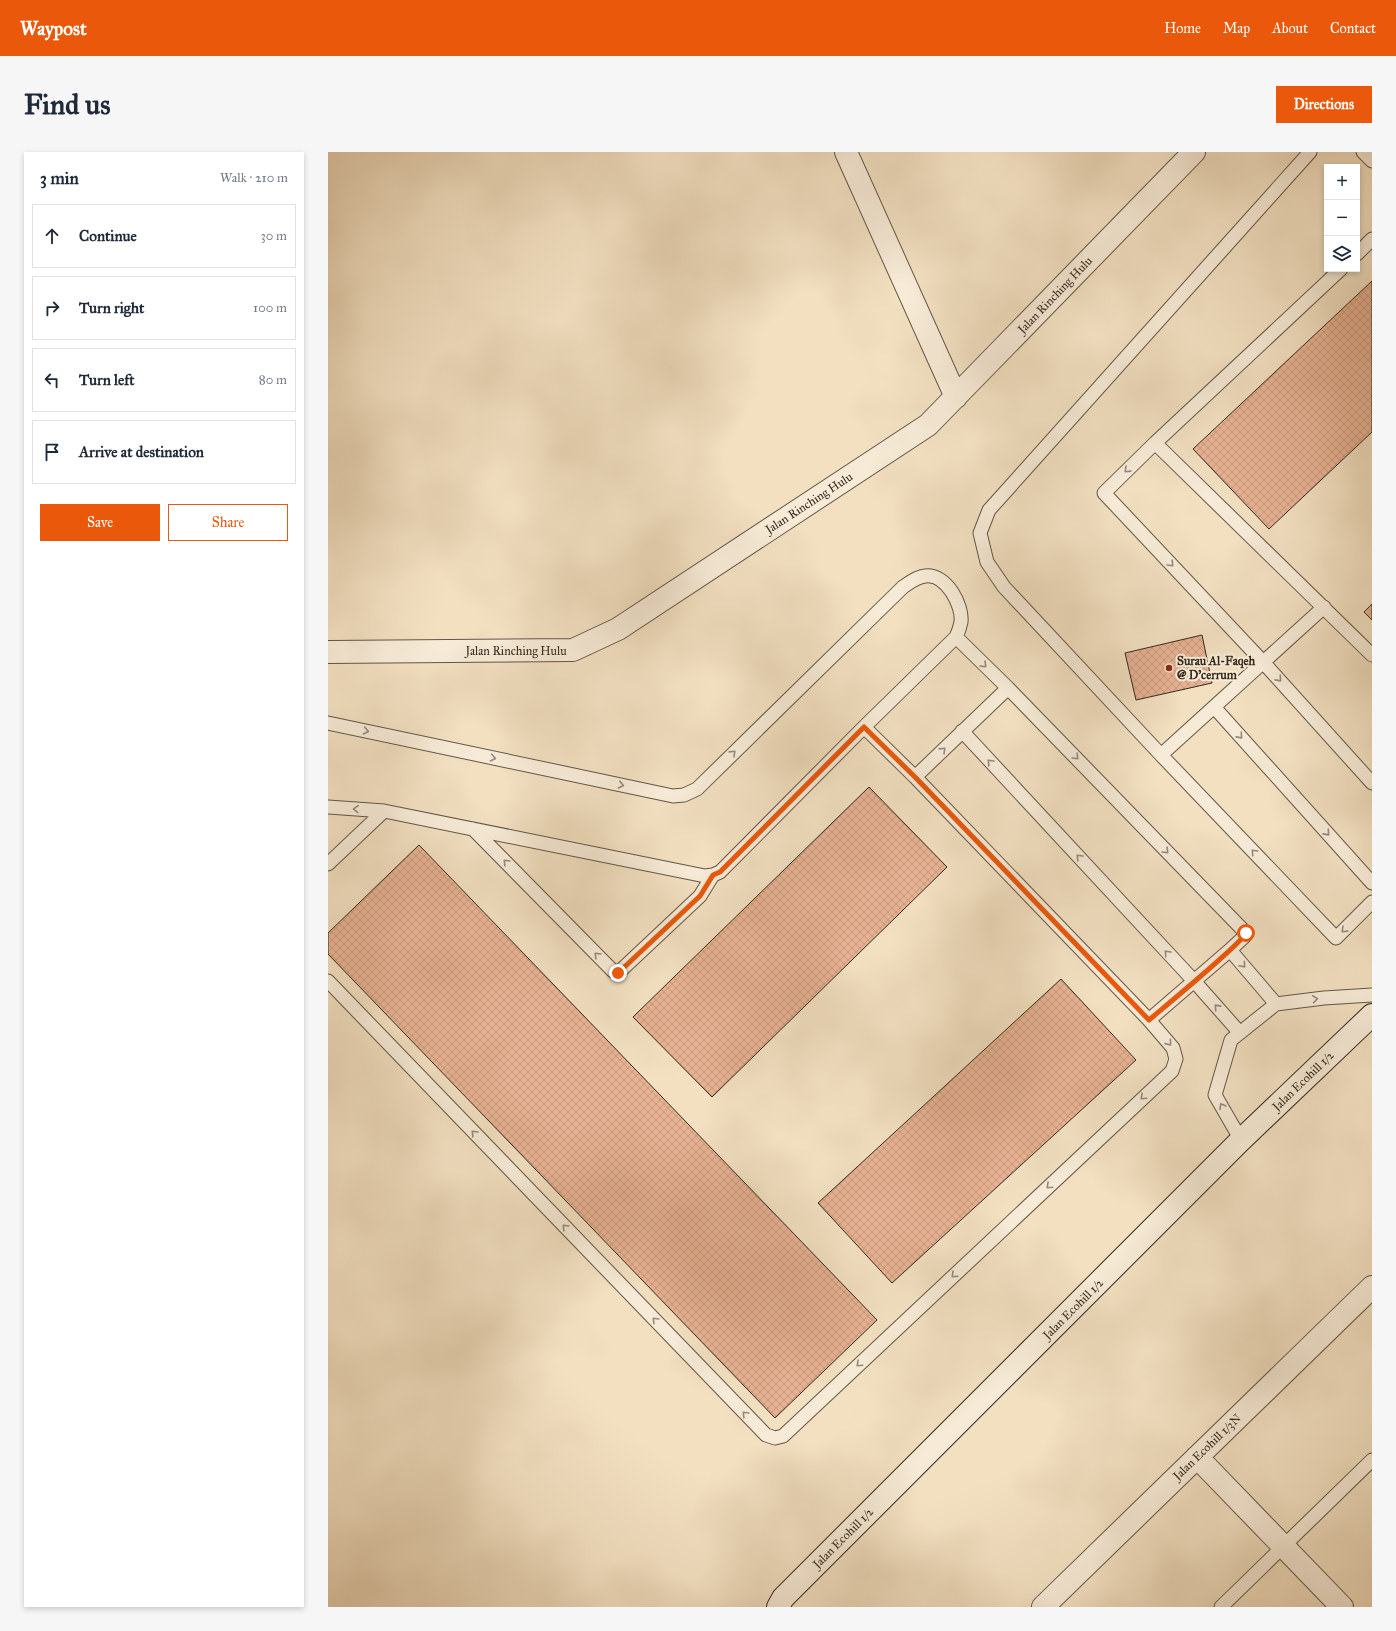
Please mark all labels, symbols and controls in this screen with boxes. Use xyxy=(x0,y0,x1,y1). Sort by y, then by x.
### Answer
text: Waypost xyxy=(20,17,87,40)
text: Home xyxy=(1164,20,1201,37)
text: Map xyxy=(1223,20,1250,37)
text: About xyxy=(1272,20,1308,37)
text: Contact xyxy=(1330,20,1376,37)
button: Directions xyxy=(1276,86,1372,123)
text: Find us xyxy=(24,87,110,122)
map controls xyxy=(1324,164,1360,272)
button: + xyxy=(1324,164,1360,200)
text: 3 min xyxy=(40,168,79,189)
text: Walk · 210 m xyxy=(220,170,288,186)
button: − xyxy=(1324,200,1360,236)
icon: ahead xyxy=(41,225,63,247)
text: Continue xyxy=(79,227,137,245)
text: 30 m xyxy=(261,228,287,244)
button: layers xyxy=(1324,236,1360,272)
street label: Jalan Rinching Hulu xyxy=(1013,253,1096,338)
icon: right xyxy=(41,297,63,319)
text: Turn right xyxy=(79,299,144,317)
text: 100 m xyxy=(253,300,287,316)
icon: left xyxy=(41,369,63,391)
text: Turn left xyxy=(79,371,135,389)
text: 80 m xyxy=(259,372,287,388)
icon: arrive xyxy=(41,441,63,463)
text: Arrive at destination xyxy=(79,443,204,461)
one-way arrow xyxy=(1124,465,1132,473)
street label: Jalan Rinching Hulu xyxy=(761,469,856,538)
button: Save xyxy=(40,504,160,541)
button: Share xyxy=(168,504,288,541)
one-way arrow xyxy=(1166,559,1173,566)
street label: Jalan Rinching Hulu xyxy=(463,644,567,659)
place label: Surau Al-Faqeh @ D'cerrum xyxy=(1177,654,1255,682)
one-way arrow xyxy=(979,660,987,668)
marker: Surau Al-Faqeh @ D'cerrum xyxy=(1164,663,1174,673)
one-way arrow xyxy=(1274,674,1281,682)
one-way arrow xyxy=(363,727,369,735)
one-way arrow xyxy=(1235,731,1242,739)
one-way arrow xyxy=(938,747,946,755)
one-way arrow xyxy=(728,750,736,758)
one-way arrow xyxy=(1071,752,1078,760)
one-way arrow xyxy=(490,753,496,762)
one-way arrow xyxy=(988,759,995,767)
one-way arrow xyxy=(617,780,624,788)
one-way arrow xyxy=(353,804,359,813)
one-way arrow xyxy=(1322,828,1329,835)
one-way arrow xyxy=(1161,846,1169,854)
one-way arrow xyxy=(1251,849,1259,857)
one-way arrow xyxy=(1077,855,1084,862)
one-way arrow xyxy=(503,859,511,867)
route start xyxy=(1237,924,1255,942)
one-way arrow xyxy=(1341,925,1349,932)
one-way arrow xyxy=(1165,950,1172,958)
one-way arrow xyxy=(594,952,602,960)
one-way arrow xyxy=(1239,960,1246,968)
route end xyxy=(609,964,627,982)
one-way arrow xyxy=(1312,995,1318,1004)
one-way arrow xyxy=(1214,1004,1222,1012)
one-way arrow xyxy=(1164,1039,1171,1046)
street label: Jalan Ecohill 1/2 xyxy=(1268,1048,1337,1116)
one-way arrow xyxy=(1141,1093,1148,1100)
one-way arrow xyxy=(1219,1103,1226,1110)
one-way arrow xyxy=(472,1130,479,1138)
one-way arrow xyxy=(1046,1182,1054,1189)
one-way arrow xyxy=(563,1224,570,1231)
one-way arrow xyxy=(951,1270,959,1278)
street label: Jalan Ecohill 1/2 xyxy=(1038,1276,1107,1344)
one-way arrow xyxy=(652,1317,660,1325)
one-way arrow xyxy=(856,1359,864,1367)
one-way arrow xyxy=(742,1411,750,1419)
street label: Jalan Ecohill 1/3N xyxy=(1169,1411,1244,1485)
street label: Jalan Ecohill 1/2 xyxy=(808,1505,877,1573)

